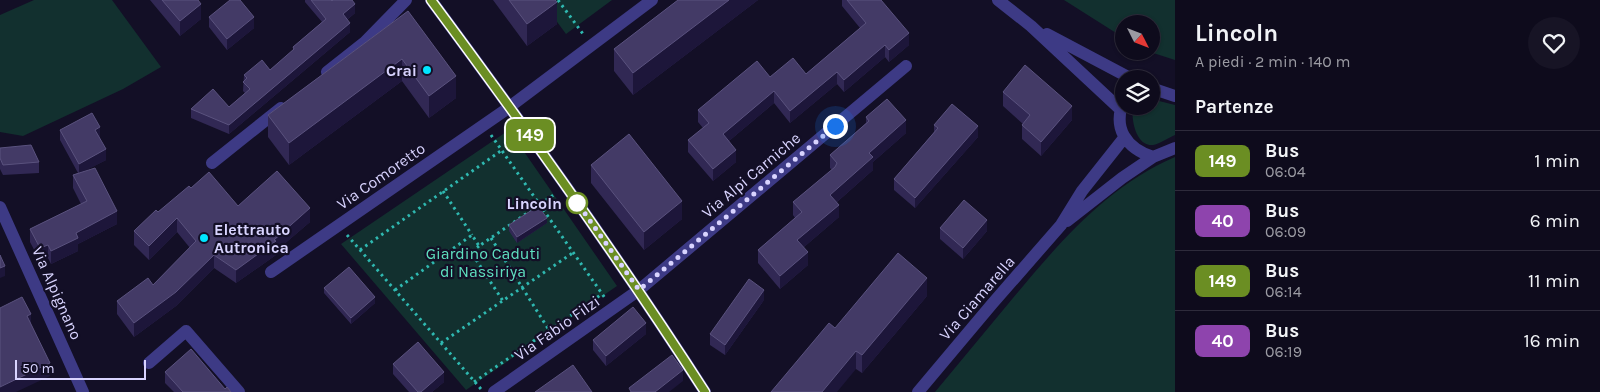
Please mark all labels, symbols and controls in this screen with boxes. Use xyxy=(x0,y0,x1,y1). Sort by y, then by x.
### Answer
north arrow xyxy=(1115,15,1160,60)
map controls xyxy=(1115,15,1160,115)
button: heart xyxy=(1528,17,1580,69)
text: Lincoln xyxy=(1195,19,1278,47)
text: A piedi · 2 min · 140 m xyxy=(1195,52,1350,71)
place label: Crai xyxy=(386,61,417,80)
marker: Crai xyxy=(421,64,433,76)
button: layers xyxy=(1115,70,1160,115)
text: Partenze xyxy=(1195,96,1273,118)
your location xyxy=(823,114,848,139)
line badge: 149 xyxy=(501,119,559,151)
text: 149 xyxy=(516,124,544,146)
street label: Via Alpi Carniche xyxy=(698,128,804,222)
street label: Via Comoretto xyxy=(333,139,429,213)
text: Bus xyxy=(1265,140,1299,162)
text: 149 xyxy=(1208,150,1237,172)
text: 1 min xyxy=(1534,150,1580,172)
text: 06:04 xyxy=(1265,162,1306,181)
marker: Lincoln xyxy=(566,192,588,214)
place label: Lincoln xyxy=(507,194,562,213)
text: Bus xyxy=(1265,200,1299,222)
text: 40 xyxy=(1211,210,1234,232)
text: 6 min xyxy=(1530,210,1580,232)
place label: Elettrauto Autronica xyxy=(214,220,290,257)
text: 06:09 xyxy=(1265,222,1306,241)
marker: Elettrauto Autronica xyxy=(198,232,210,244)
street label: Via Alpignano xyxy=(28,243,86,343)
park label: Giardino Caduti di Nassiriya xyxy=(426,244,540,281)
street label: Via Ciamarella xyxy=(935,252,1019,344)
text: Bus xyxy=(1265,260,1299,282)
text: 149 xyxy=(1208,270,1237,292)
text: 11 min xyxy=(1528,270,1580,292)
text: 06:14 xyxy=(1265,282,1302,301)
street label: Via Fabio Filzi xyxy=(511,292,603,364)
text: Bus xyxy=(1265,320,1299,342)
text: 40 xyxy=(1211,330,1234,352)
text: 16 min xyxy=(1523,330,1580,352)
text: 06:19 xyxy=(1265,342,1302,361)
scale bar xyxy=(15,357,146,380)
text: 50 m xyxy=(22,360,55,377)

